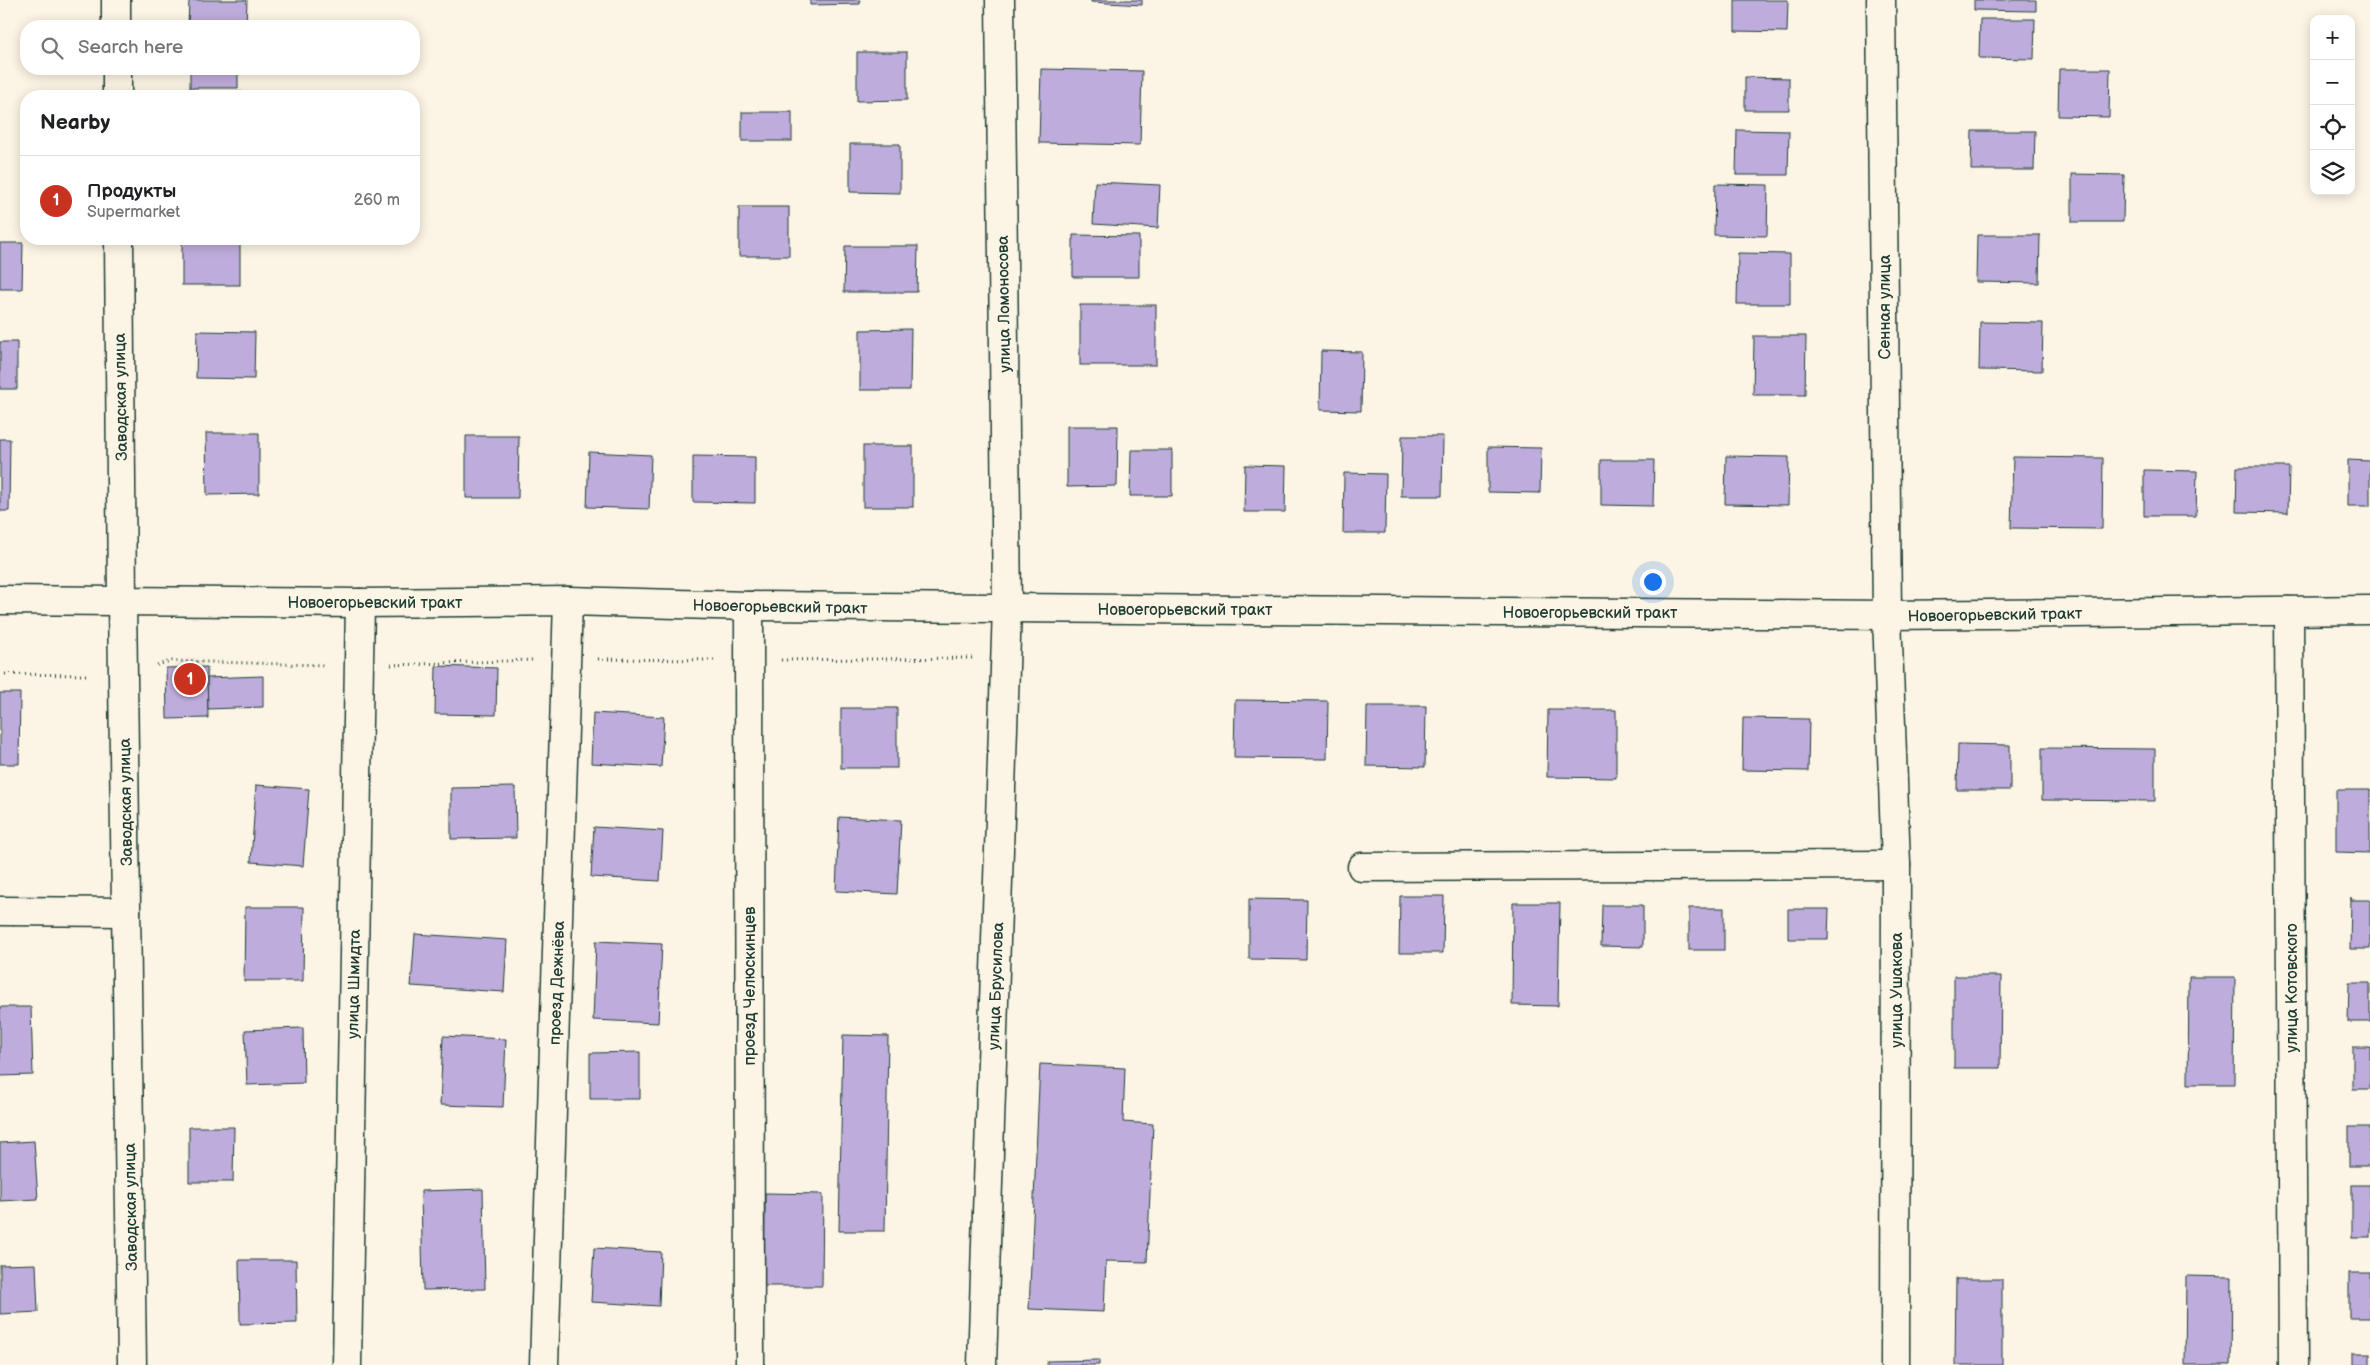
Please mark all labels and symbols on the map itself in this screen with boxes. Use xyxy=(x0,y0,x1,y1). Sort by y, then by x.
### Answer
street label: улица Ломоносова xyxy=(994,235,1015,373)
street label: Сенная улица xyxy=(1876,254,1895,359)
street label: Заводская улица xyxy=(111,332,132,461)
your location xyxy=(1640,569,1666,595)
street label: Новоегорьевский тракт xyxy=(288,594,463,613)
street label: Новоегорьевский тракт xyxy=(692,596,868,619)
street label: Новоегорьевский тракт xyxy=(1098,601,1273,620)
street label: Новоегорьевский тракт xyxy=(1503,604,1678,623)
street label: Новоегорьевский тракт xyxy=(1907,604,2083,627)
pin: 1 xyxy=(174,660,206,698)
street label: Заводская улица xyxy=(116,737,137,866)
street label: проезд Челюскинцев xyxy=(741,906,760,1065)
street label: проезд Дежнёва xyxy=(546,920,569,1046)
street label: улица Брусилова xyxy=(985,921,1008,1050)
street label: улица Котовского xyxy=(2283,923,2302,1053)
street label: улица Шмидта xyxy=(344,928,365,1039)
street label: улица Ушакова xyxy=(1888,932,1907,1048)
street label: Заводская улица xyxy=(121,1142,142,1271)

